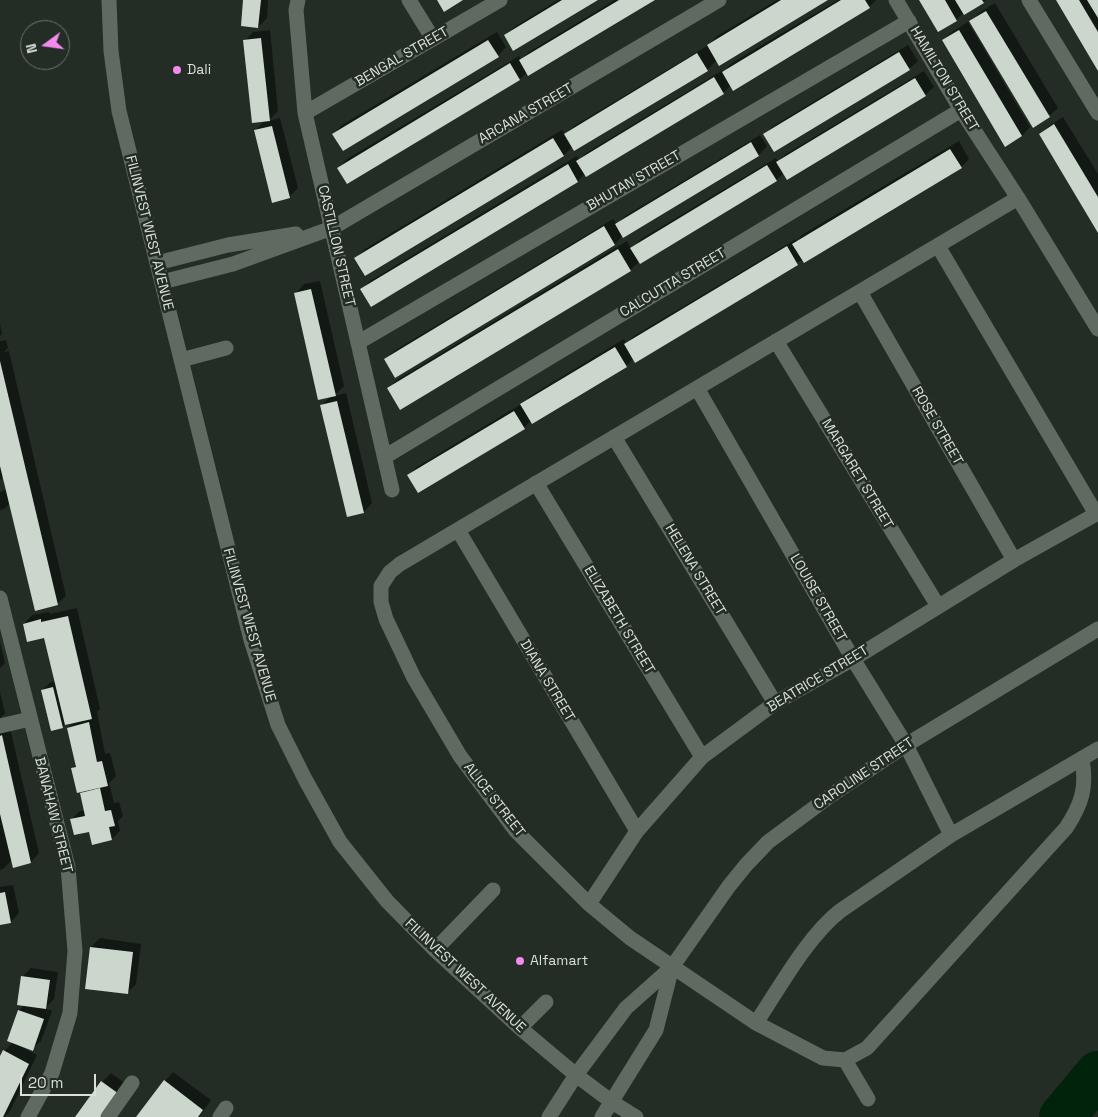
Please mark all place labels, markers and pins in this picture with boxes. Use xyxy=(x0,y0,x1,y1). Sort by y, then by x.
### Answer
place label: Dali xyxy=(187,62,211,78)
marker: Dali xyxy=(171,64,183,76)
place label: Alfamart xyxy=(530,953,588,969)
marker: Alfamart xyxy=(514,955,526,967)

